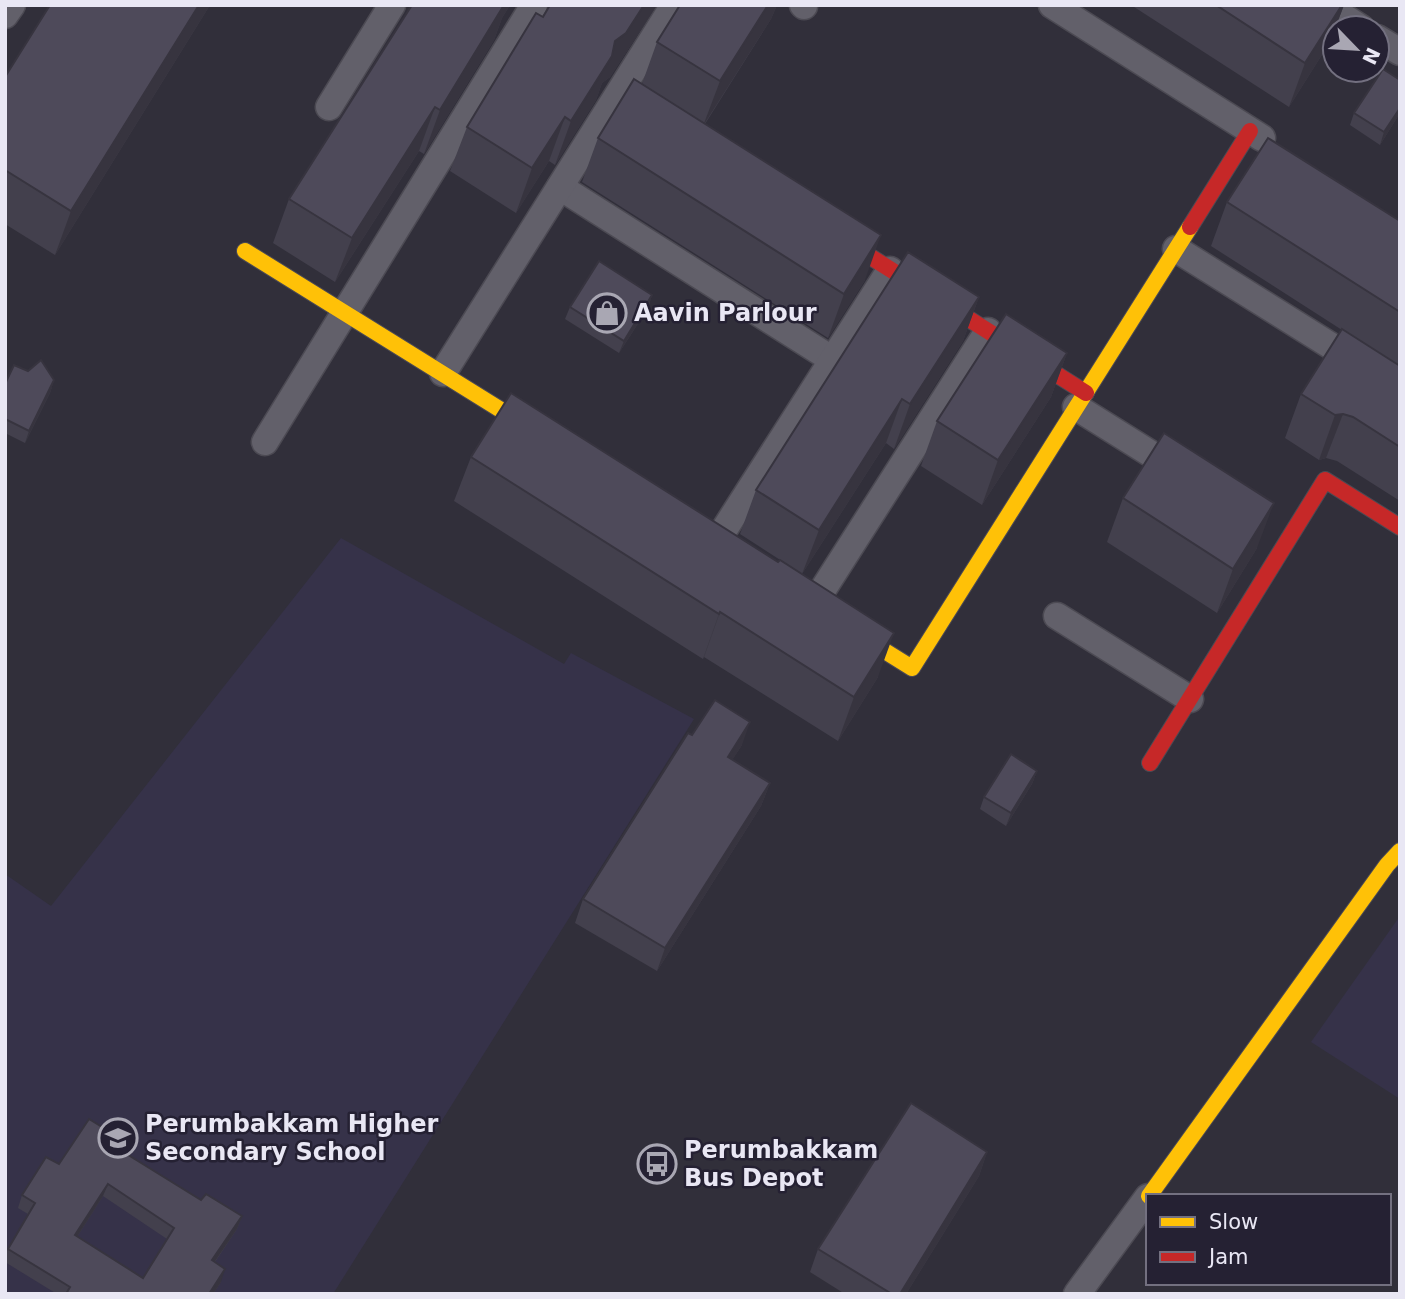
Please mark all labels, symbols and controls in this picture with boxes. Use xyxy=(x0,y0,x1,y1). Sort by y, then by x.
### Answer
north arrow xyxy=(1321,14,1391,84)
text: N xyxy=(1358,44,1385,68)
shop icon: Aavin Parlour xyxy=(586,292,628,334)
place label: Aavin Parlour xyxy=(634,299,817,327)
place label: Perumbakkam Higher Secondary School xyxy=(145,1110,439,1166)
school or university icon: Perumbakkam Higher Secondary School xyxy=(97,1117,139,1159)
place label: Perumbakkam Bus Depot xyxy=(684,1136,878,1192)
bus stop icon: Perumbakkam Bus Depot xyxy=(636,1143,678,1185)
legend xyxy=(1146,1194,1391,1285)
text: Slow xyxy=(1209,1210,1258,1234)
text: Jam xyxy=(1207,1245,1249,1269)

